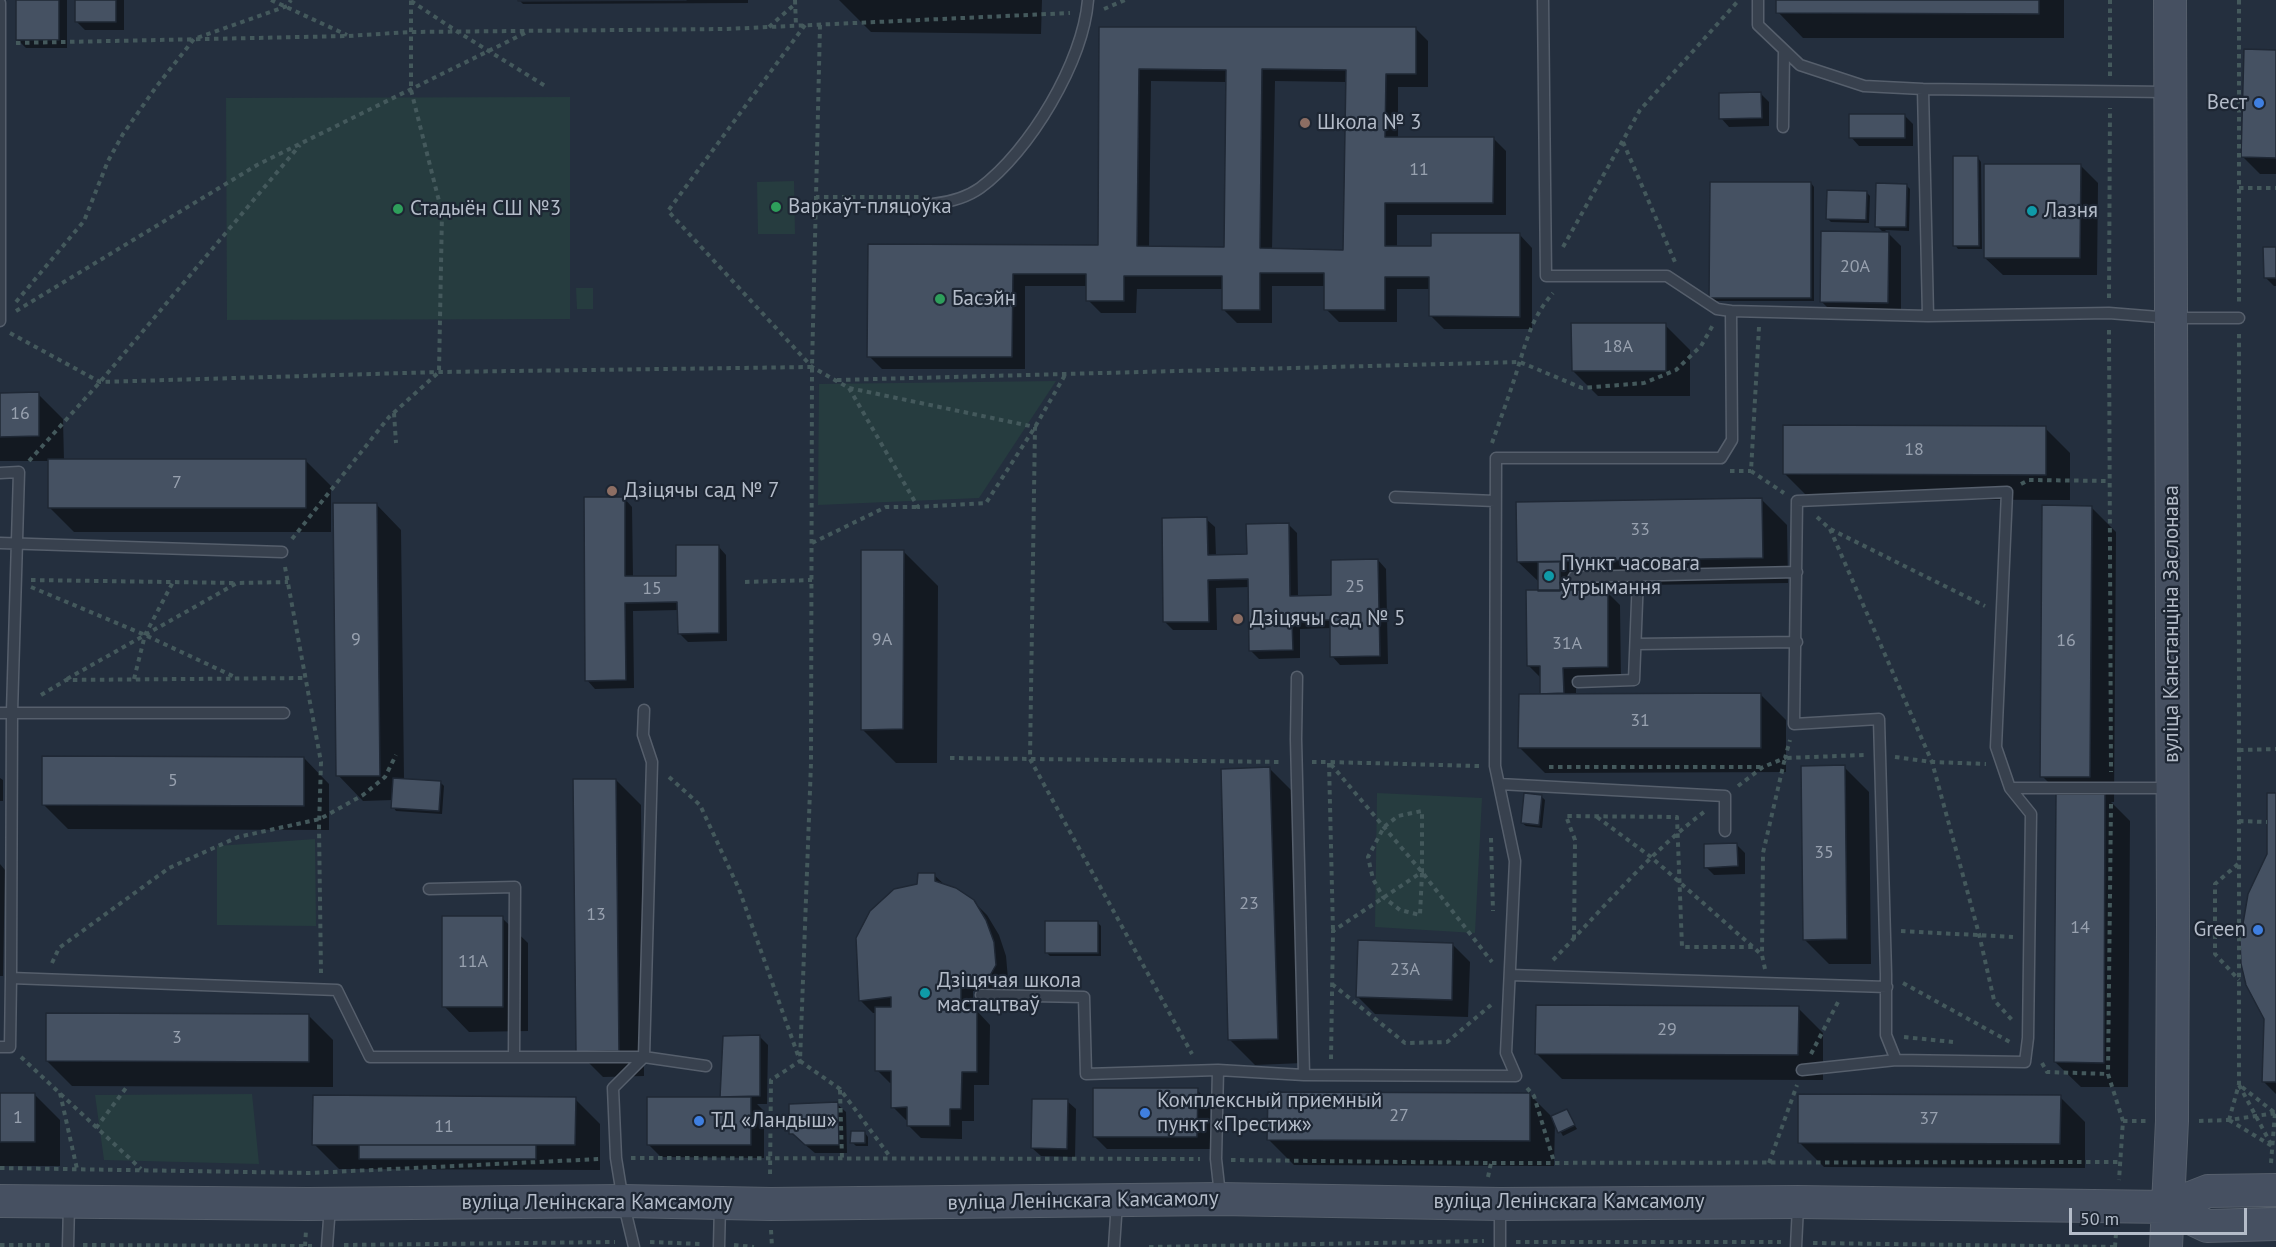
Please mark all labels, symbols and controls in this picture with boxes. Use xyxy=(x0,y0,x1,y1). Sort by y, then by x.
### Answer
place label: Вест xyxy=(2207,90,2247,116)
marker: Вест xyxy=(2252,96,2266,110)
place label: Школа № 3 xyxy=(1317,110,1421,136)
marker: Школа № 3 xyxy=(1298,116,1312,130)
house number: 11 xyxy=(1409,159,1429,181)
place label: Варкаўт-пляцоўка xyxy=(788,194,952,220)
place label: Стадыён СШ №3 xyxy=(410,196,561,222)
place label: Лазня xyxy=(2044,198,2098,224)
marker: Варкаўт-пляцоўка xyxy=(769,200,783,214)
marker: Стадыён СШ №3 xyxy=(391,202,405,216)
marker: Лазня xyxy=(2025,204,2039,218)
house number: 20А xyxy=(1840,256,1870,278)
place label: Басэйн xyxy=(952,286,1016,312)
marker: Басэйн xyxy=(933,292,947,306)
house number: 18А xyxy=(1603,336,1633,358)
house number: 16 xyxy=(10,403,30,425)
house number: 18 xyxy=(1904,439,1924,461)
house number: 7 xyxy=(172,472,182,494)
place label: Дзіцячы сад № 7 xyxy=(624,478,780,504)
marker: Дзіцячы сад № 7 xyxy=(605,484,619,498)
street label: вуліца Канстанціна Заслонава xyxy=(2159,485,2185,763)
house number: 33 xyxy=(1630,519,1650,541)
place label: Пункт часовага ўтрымання xyxy=(1561,551,1700,601)
marker: Пункт часовага ўтрымання xyxy=(1542,569,1556,583)
house number: 25 xyxy=(1345,576,1365,598)
house number: 15 xyxy=(642,578,662,600)
place label: Дзіцячы сад № 5 xyxy=(1250,606,1406,632)
marker: Дзіцячы сад № 5 xyxy=(1231,612,1245,626)
house number: 9 xyxy=(351,629,361,651)
house number: 9А xyxy=(872,629,892,651)
house number: 16 xyxy=(2056,630,2076,652)
house number: 31А xyxy=(1552,633,1582,655)
house number: 31 xyxy=(1630,710,1650,732)
house number: 5 xyxy=(168,770,178,792)
house number: 35 xyxy=(1814,842,1834,864)
house number: 23 xyxy=(1239,893,1259,915)
house number: 13 xyxy=(586,904,606,926)
house number: 14 xyxy=(2070,917,2090,939)
place label: Green xyxy=(2193,917,2246,943)
marker: Green xyxy=(2251,923,2265,937)
house number: 11А xyxy=(458,951,488,973)
house number: 23А xyxy=(1390,959,1420,981)
place label: Дзіцячая школа мастацтваў xyxy=(937,968,1081,1018)
marker: Дзіцячая школа мастацтваў xyxy=(918,986,932,1000)
house number: 29 xyxy=(1657,1019,1677,1041)
house number: 3 xyxy=(172,1027,182,1049)
place label: Комплексный приемный пункт «Престиж» xyxy=(1157,1088,1382,1138)
house number: 27 xyxy=(1389,1105,1409,1127)
marker: Комплексный приемный пункт «Престиж» xyxy=(1138,1106,1152,1120)
house number: 1 xyxy=(13,1107,23,1129)
place label: ТД «Ландыш» xyxy=(711,1108,837,1134)
house number: 37 xyxy=(1919,1108,1939,1130)
marker: ТД «Ландыш» xyxy=(692,1114,706,1128)
house number: 11 xyxy=(434,1116,454,1138)
street label: вуліца Ленінскага Камсамолу xyxy=(947,1186,1219,1216)
street label: вуліца Ленінскага Камсамолу xyxy=(1433,1189,1705,1215)
street label: вуліца Ленінскага Камсамолу xyxy=(461,1190,733,1216)
scale bar xyxy=(2072,1196,2250,1234)
text: 50 m xyxy=(2080,1207,2119,1230)

